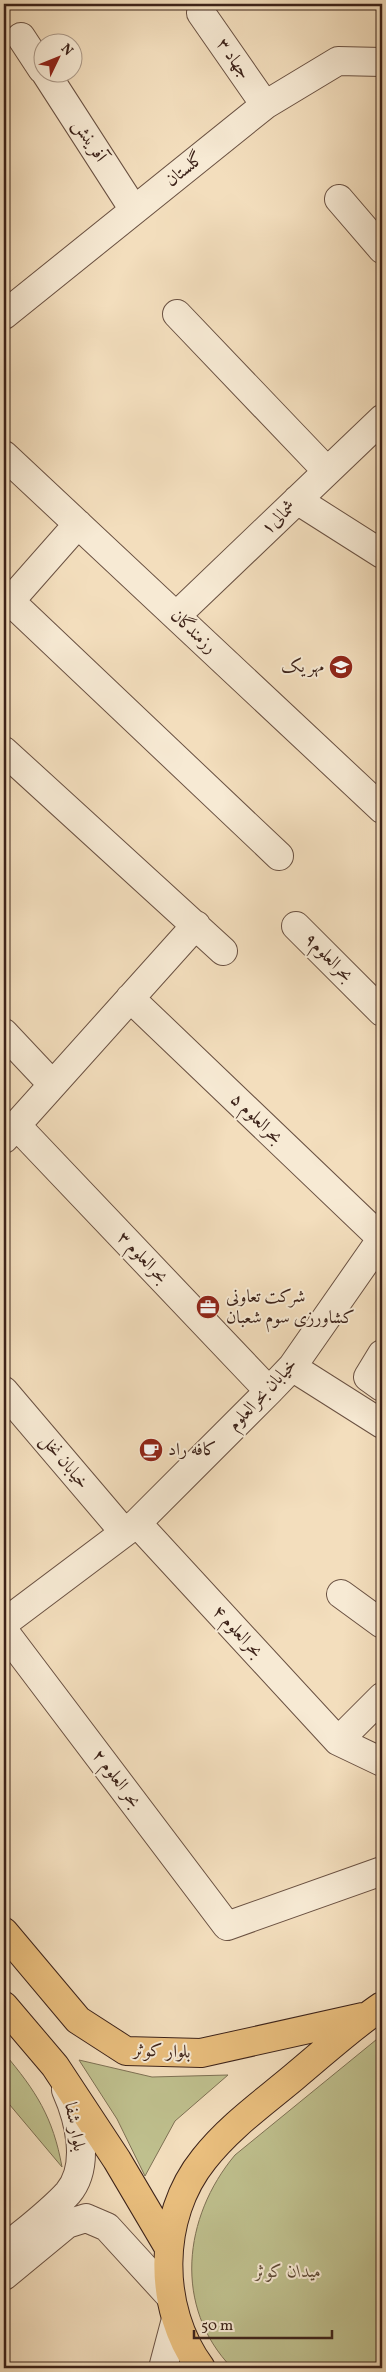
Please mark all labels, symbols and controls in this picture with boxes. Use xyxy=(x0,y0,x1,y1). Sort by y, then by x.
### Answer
north arrow xyxy=(32,32,82,82)
street label: جهاد ۳ xyxy=(210,33,256,85)
text: N xyxy=(56,40,77,60)
street label: آفرینش xyxy=(66,115,113,169)
street label: گلستان xyxy=(160,147,210,193)
street label: شمالی۱ xyxy=(256,495,302,541)
street label: رزمندگان xyxy=(164,604,222,660)
school or university icon: مهر یک xyxy=(328,654,354,680)
place label: مهر یک xyxy=(281,655,324,680)
street label: بحرالعلوم۹ xyxy=(296,928,358,990)
street label: بحرالعلوم ۵ xyxy=(223,1088,288,1152)
street label: بحرالعلوم ۳ xyxy=(109,1226,173,1291)
place label: شرکت تعاونی کشاورزی سوم شعبان xyxy=(226,1285,355,1333)
office icon: شرکت تعاونی کشاورزی سوم شعبان xyxy=(195,1294,221,1320)
street label: خیابان بحرالعلوم xyxy=(223,1353,305,1438)
street label: خیابان نخل xyxy=(34,1429,94,1495)
cafe icon: کافه راد xyxy=(138,1437,164,1463)
place label: کافه راد xyxy=(168,1438,217,1463)
street label: بحرالعلوم ۴ xyxy=(205,1600,268,1665)
street label: بحر العلوم ۲ xyxy=(84,1744,146,1815)
street label: بلوار کوثر xyxy=(131,2038,191,2065)
street label: بلوار شفا xyxy=(57,2100,91,2154)
park label: میدان کوثر xyxy=(253,2260,321,2285)
scale bar xyxy=(194,2307,331,2339)
text: 50 m xyxy=(201,2316,233,2337)

